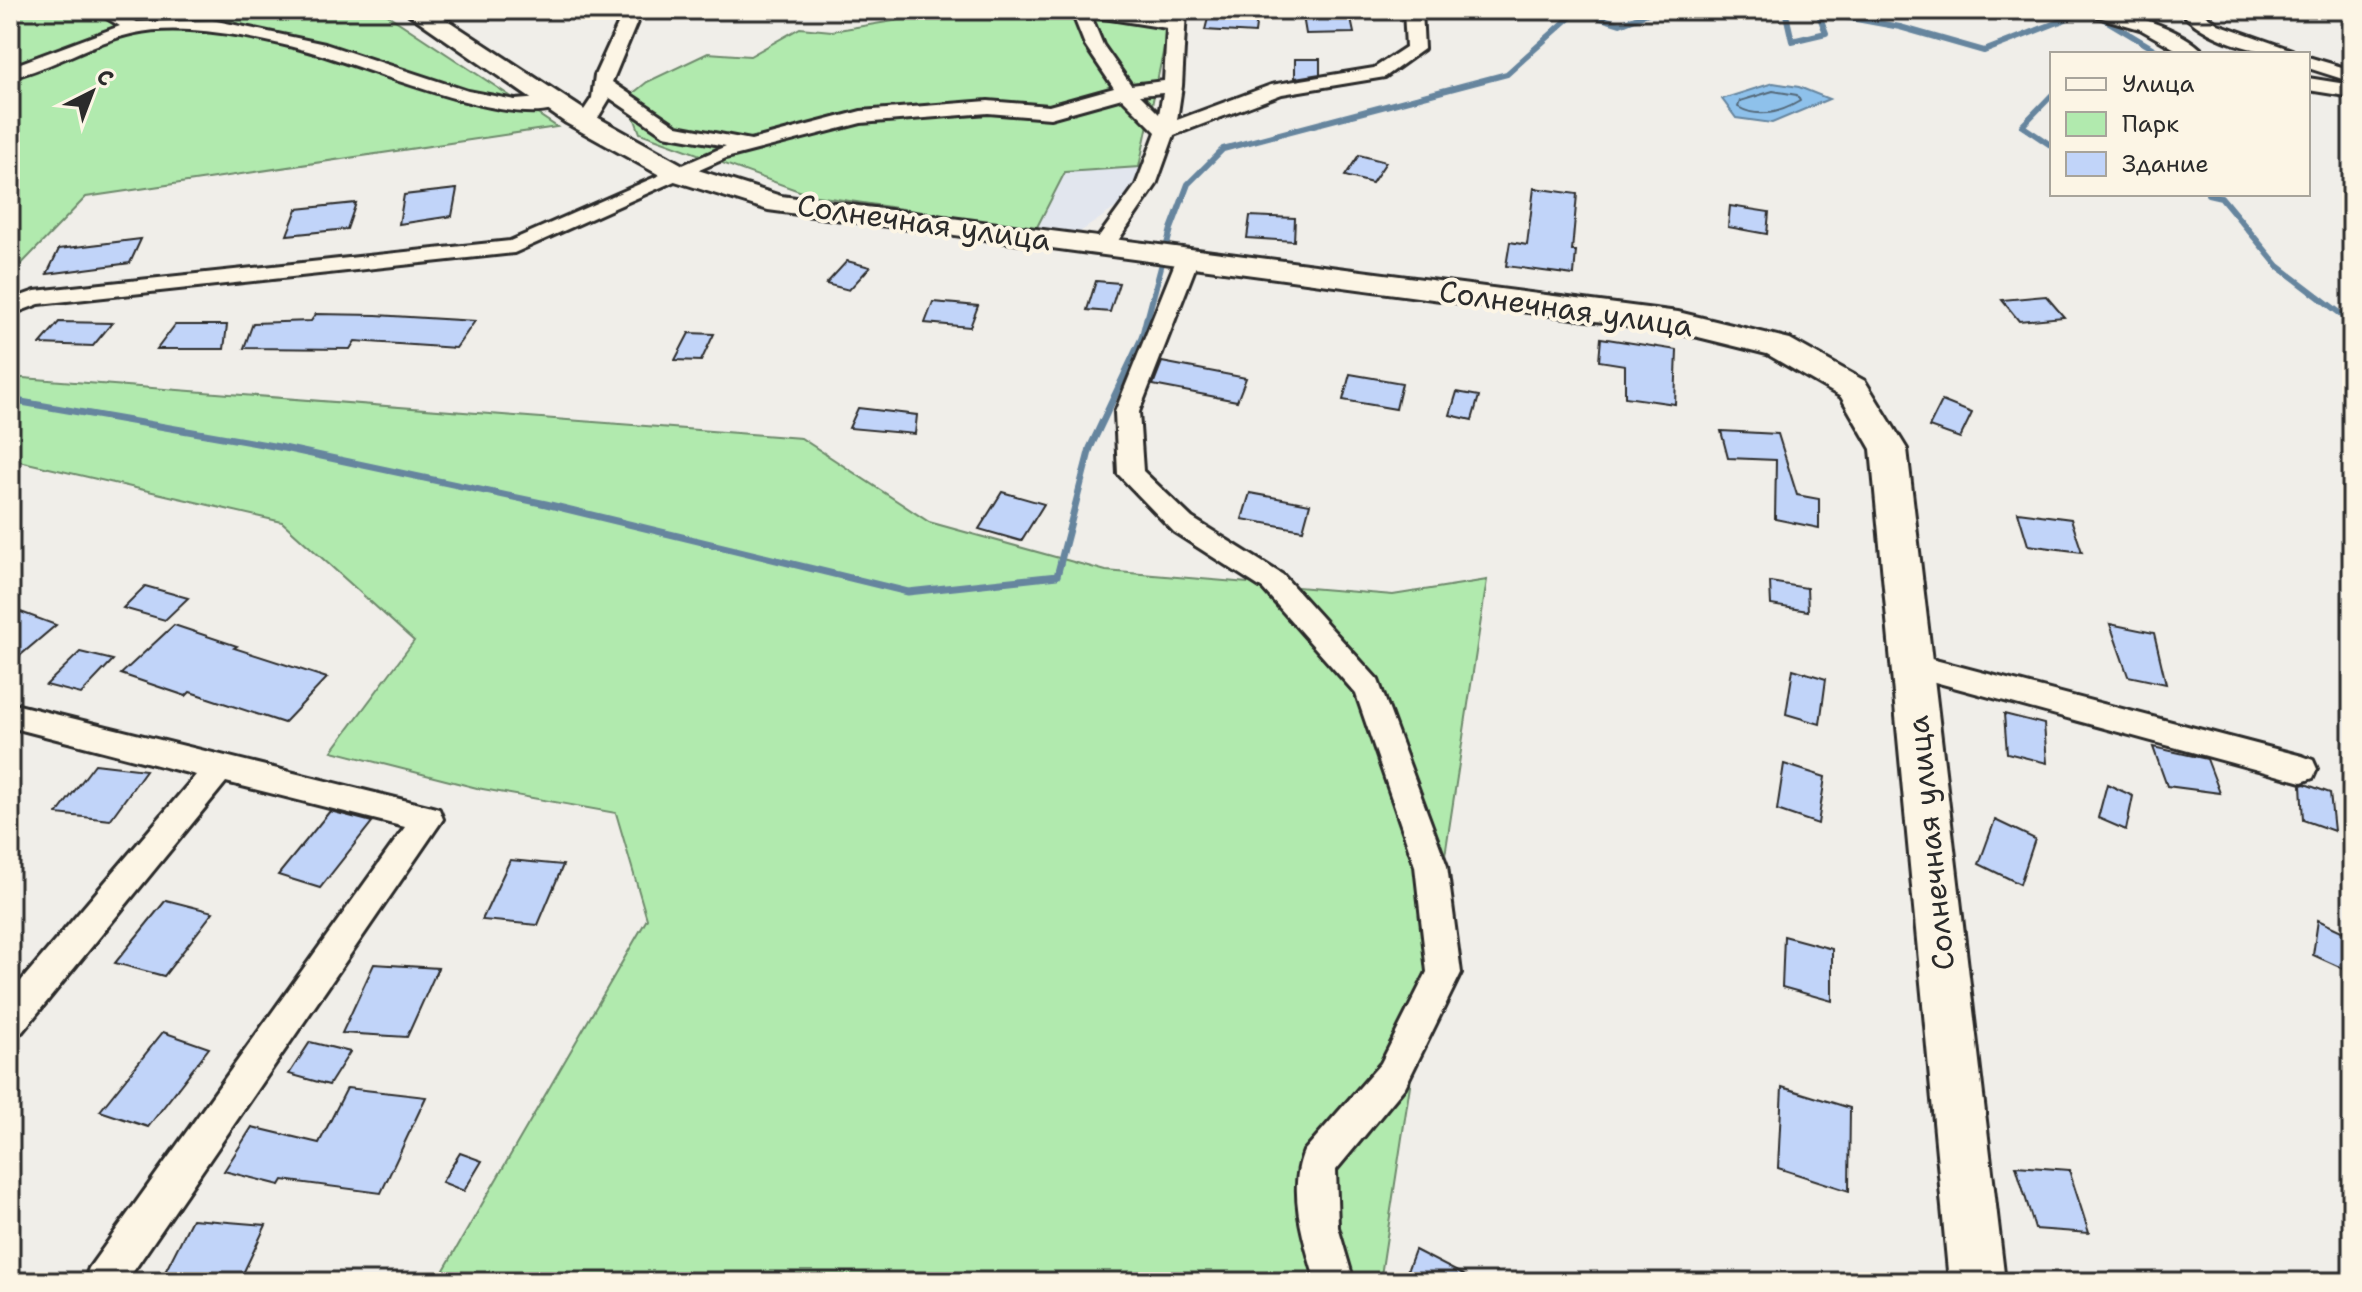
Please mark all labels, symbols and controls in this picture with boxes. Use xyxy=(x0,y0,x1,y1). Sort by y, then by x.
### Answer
north arrow xyxy=(52,52,132,132)
legend xyxy=(2050,52,2310,196)
text: С xyxy=(90,62,120,93)
text: Улица xyxy=(2122,68,2195,100)
text: Парк xyxy=(2122,108,2179,140)
text: Здание xyxy=(2122,148,2209,180)
street label: Солнечная улица xyxy=(795,184,1054,261)
street label: Солнечная улица xyxy=(1437,270,1696,347)
street label: Солнечная улица xyxy=(1897,713,1964,972)

